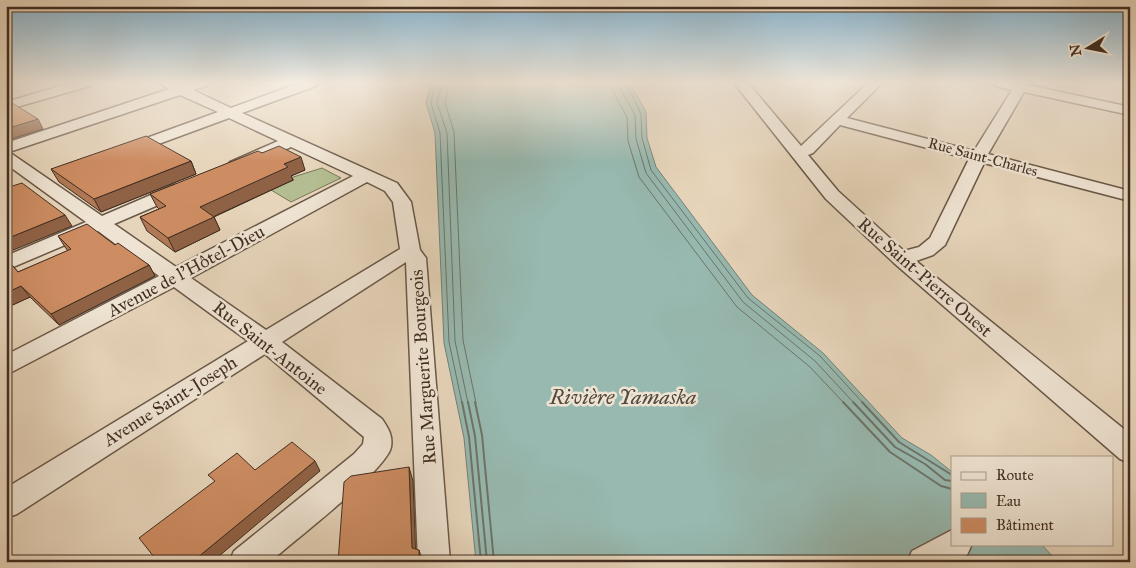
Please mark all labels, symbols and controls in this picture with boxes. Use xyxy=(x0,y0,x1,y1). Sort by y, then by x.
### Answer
north arrow xyxy=(1064,22,1114,72)
text: N xyxy=(1066,43,1085,57)
street label: Rue Saint-Charles xyxy=(926,134,1040,180)
street label: Rue Saint-Pierre Ouest xyxy=(853,213,997,342)
street label: Avenue de l'Hôtel-Dieu xyxy=(103,220,269,322)
street label: Rue Marguerite Bourgeois xyxy=(405,269,442,465)
street label: Rue Saint-Antoine xyxy=(208,296,332,400)
street label: Avenue Saint-Joseph xyxy=(98,351,241,452)
water label: Rivière Yamaska xyxy=(548,383,697,410)
legend xyxy=(951,456,1114,546)
text: Route xyxy=(996,466,1034,484)
text: Eau xyxy=(996,492,1021,510)
text: Bâtiment xyxy=(996,516,1055,534)

